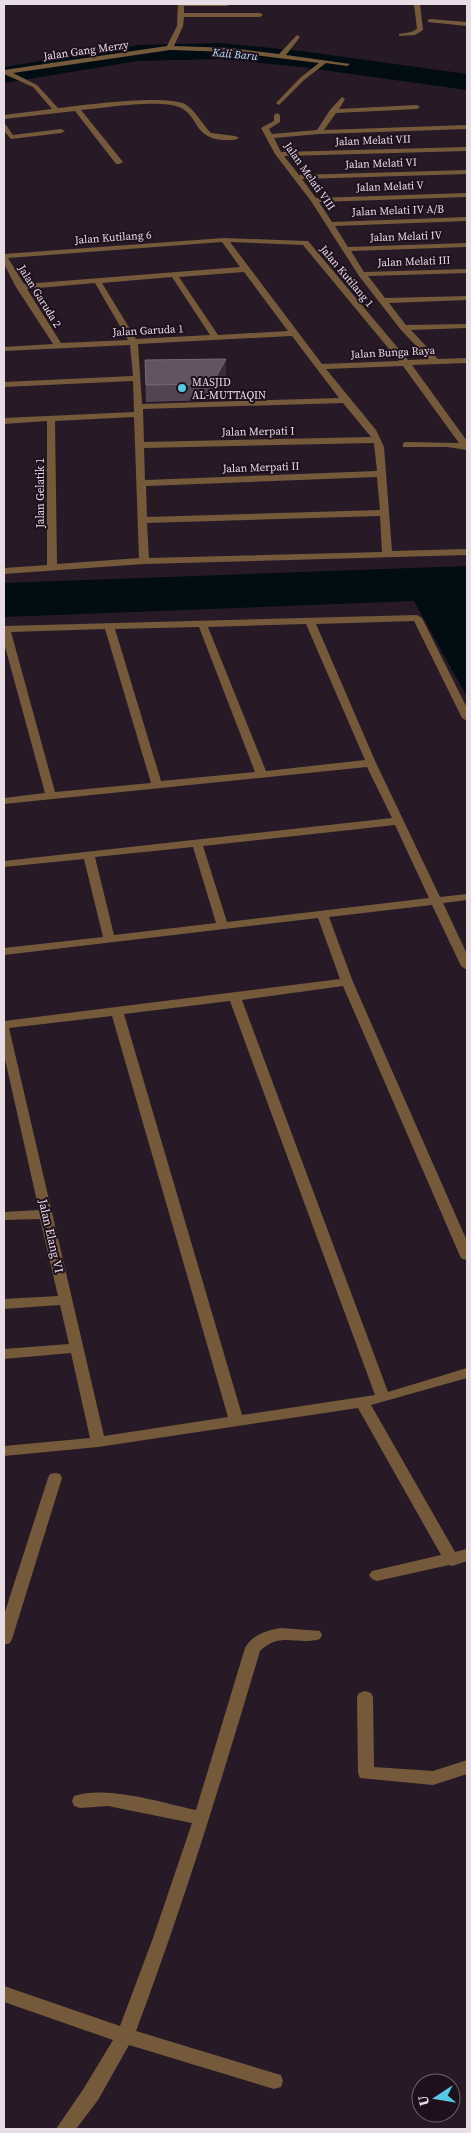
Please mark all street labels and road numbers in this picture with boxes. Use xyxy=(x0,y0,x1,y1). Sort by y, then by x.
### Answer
street label: Jalan Gang Merzy xyxy=(41,37,130,64)
street label: Jalan Melati VII xyxy=(334,132,411,149)
street label: Jalan Melati VIII xyxy=(280,138,339,213)
street label: Jalan Melati VI xyxy=(344,155,417,172)
street label: Jalan Melati V xyxy=(355,178,425,195)
street label: Jalan Melati IV A/B xyxy=(351,201,444,220)
street label: Jalan Kutilang 6 xyxy=(73,227,152,248)
street label: Jalan Melati IV xyxy=(369,228,443,245)
street label: Jalan Kutilang 1 xyxy=(316,241,377,311)
street label: Jalan Melati III xyxy=(376,253,451,270)
street label: Jalan Garuda 2 xyxy=(14,261,65,331)
street label: Jalan Garuda 1 xyxy=(111,321,184,340)
street label: Jalan Bunga Raya xyxy=(349,343,436,362)
street label: Jalan Merpati I xyxy=(220,423,295,440)
street label: Jalan Gelatik 1 xyxy=(33,458,48,529)
street label: Jalan Merpati II xyxy=(221,459,300,476)
street label: Jalan Elang VI xyxy=(35,1197,67,1274)

